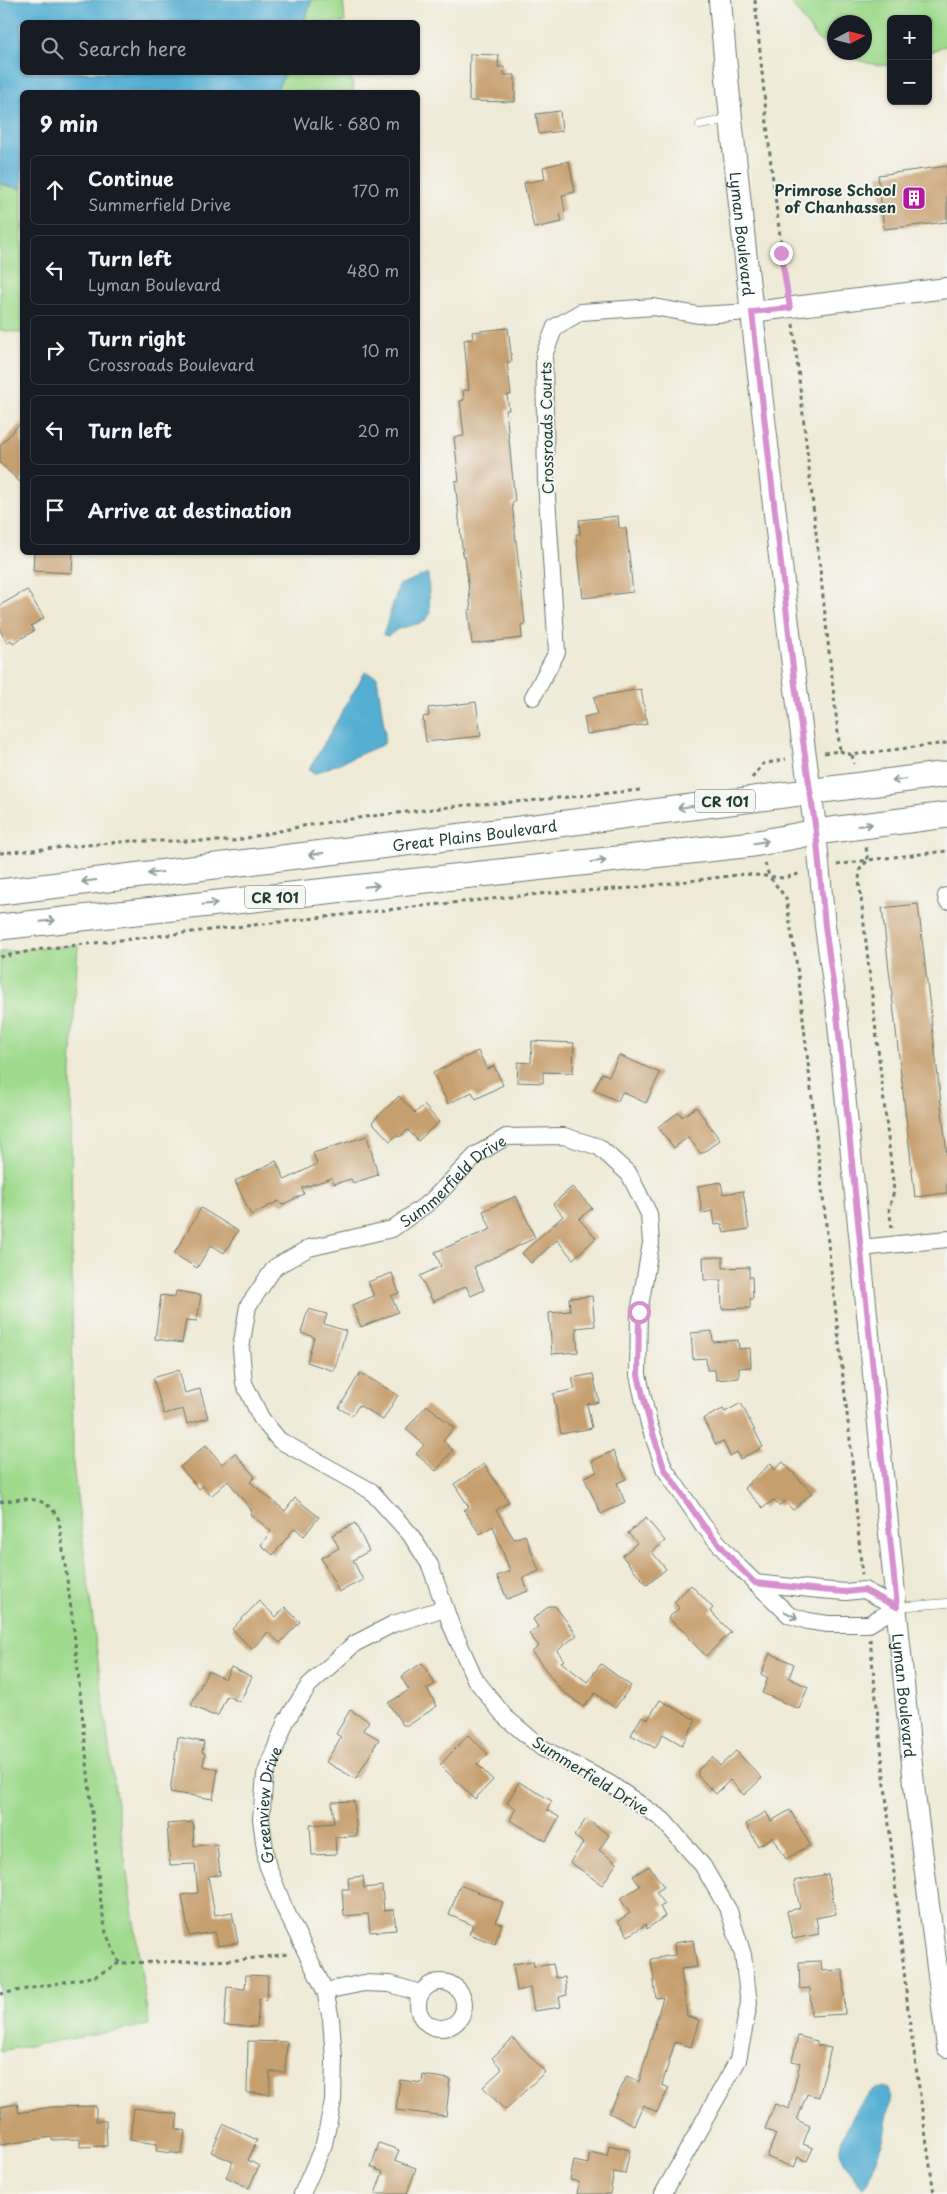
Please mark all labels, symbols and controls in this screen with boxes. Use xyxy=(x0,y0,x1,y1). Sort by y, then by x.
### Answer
north arrow xyxy=(827,15,872,60)
map controls xyxy=(887,15,932,105)
button: + xyxy=(887,15,932,60)
search box xyxy=(20,20,420,75)
icon: search xyxy=(38,34,66,62)
text: Search here xyxy=(78,34,187,62)
button: − xyxy=(887,60,932,105)
text: 9 min xyxy=(40,107,98,139)
text: Walk · 680 m xyxy=(293,111,400,135)
text: Continue xyxy=(88,164,174,192)
street label: Lyman Boulevard xyxy=(725,171,761,297)
icon: ahead xyxy=(41,176,69,204)
text: 170 m xyxy=(353,178,399,202)
place label: Primrose School of Chanhassen xyxy=(774,178,896,218)
building icon: Primrose School of Chanhassen xyxy=(901,185,927,211)
text: Summerfield Drive xyxy=(88,192,231,216)
route end xyxy=(770,242,793,265)
text: Turn left xyxy=(88,244,172,272)
icon: left xyxy=(41,256,69,284)
text: 480 m xyxy=(347,258,399,282)
text: Lyman Boulevard xyxy=(88,272,221,296)
text: Turn right xyxy=(88,324,186,352)
icon: right xyxy=(41,336,69,364)
text: 10 m xyxy=(362,338,399,362)
text: Crossroads Boulevard xyxy=(88,352,254,376)
street label: Crossroads Courts xyxy=(533,362,559,494)
icon: left xyxy=(41,416,69,444)
text: Turn left xyxy=(88,416,172,444)
text: 20 m xyxy=(358,418,399,442)
icon: arrive xyxy=(41,496,69,524)
text: Arrive at destination xyxy=(88,496,292,524)
one-way arrow xyxy=(891,775,907,785)
road number: CR 101 xyxy=(695,789,755,812)
one-way arrow xyxy=(678,802,694,812)
street label: Great Plains Boulevard xyxy=(391,813,558,856)
one-way arrow xyxy=(856,820,872,830)
one-way arrow xyxy=(752,837,768,847)
one-way arrow xyxy=(309,849,325,859)
one-way arrow xyxy=(591,856,607,866)
one-way arrow xyxy=(147,868,163,878)
one-way arrow xyxy=(82,876,98,886)
one-way arrow xyxy=(363,881,379,891)
road number: CR 101 xyxy=(245,886,305,909)
one-way arrow xyxy=(202,899,218,909)
one-way arrow xyxy=(40,917,56,926)
street label: Summerfield Drive xyxy=(394,1128,510,1232)
route start xyxy=(628,1301,651,1324)
one-way arrow xyxy=(784,1610,799,1620)
street label: Lyman Boulevard xyxy=(887,1632,923,1759)
street label: Summerfield Drive xyxy=(528,1730,654,1820)
street label: Greenview Drive xyxy=(250,1743,287,1865)

